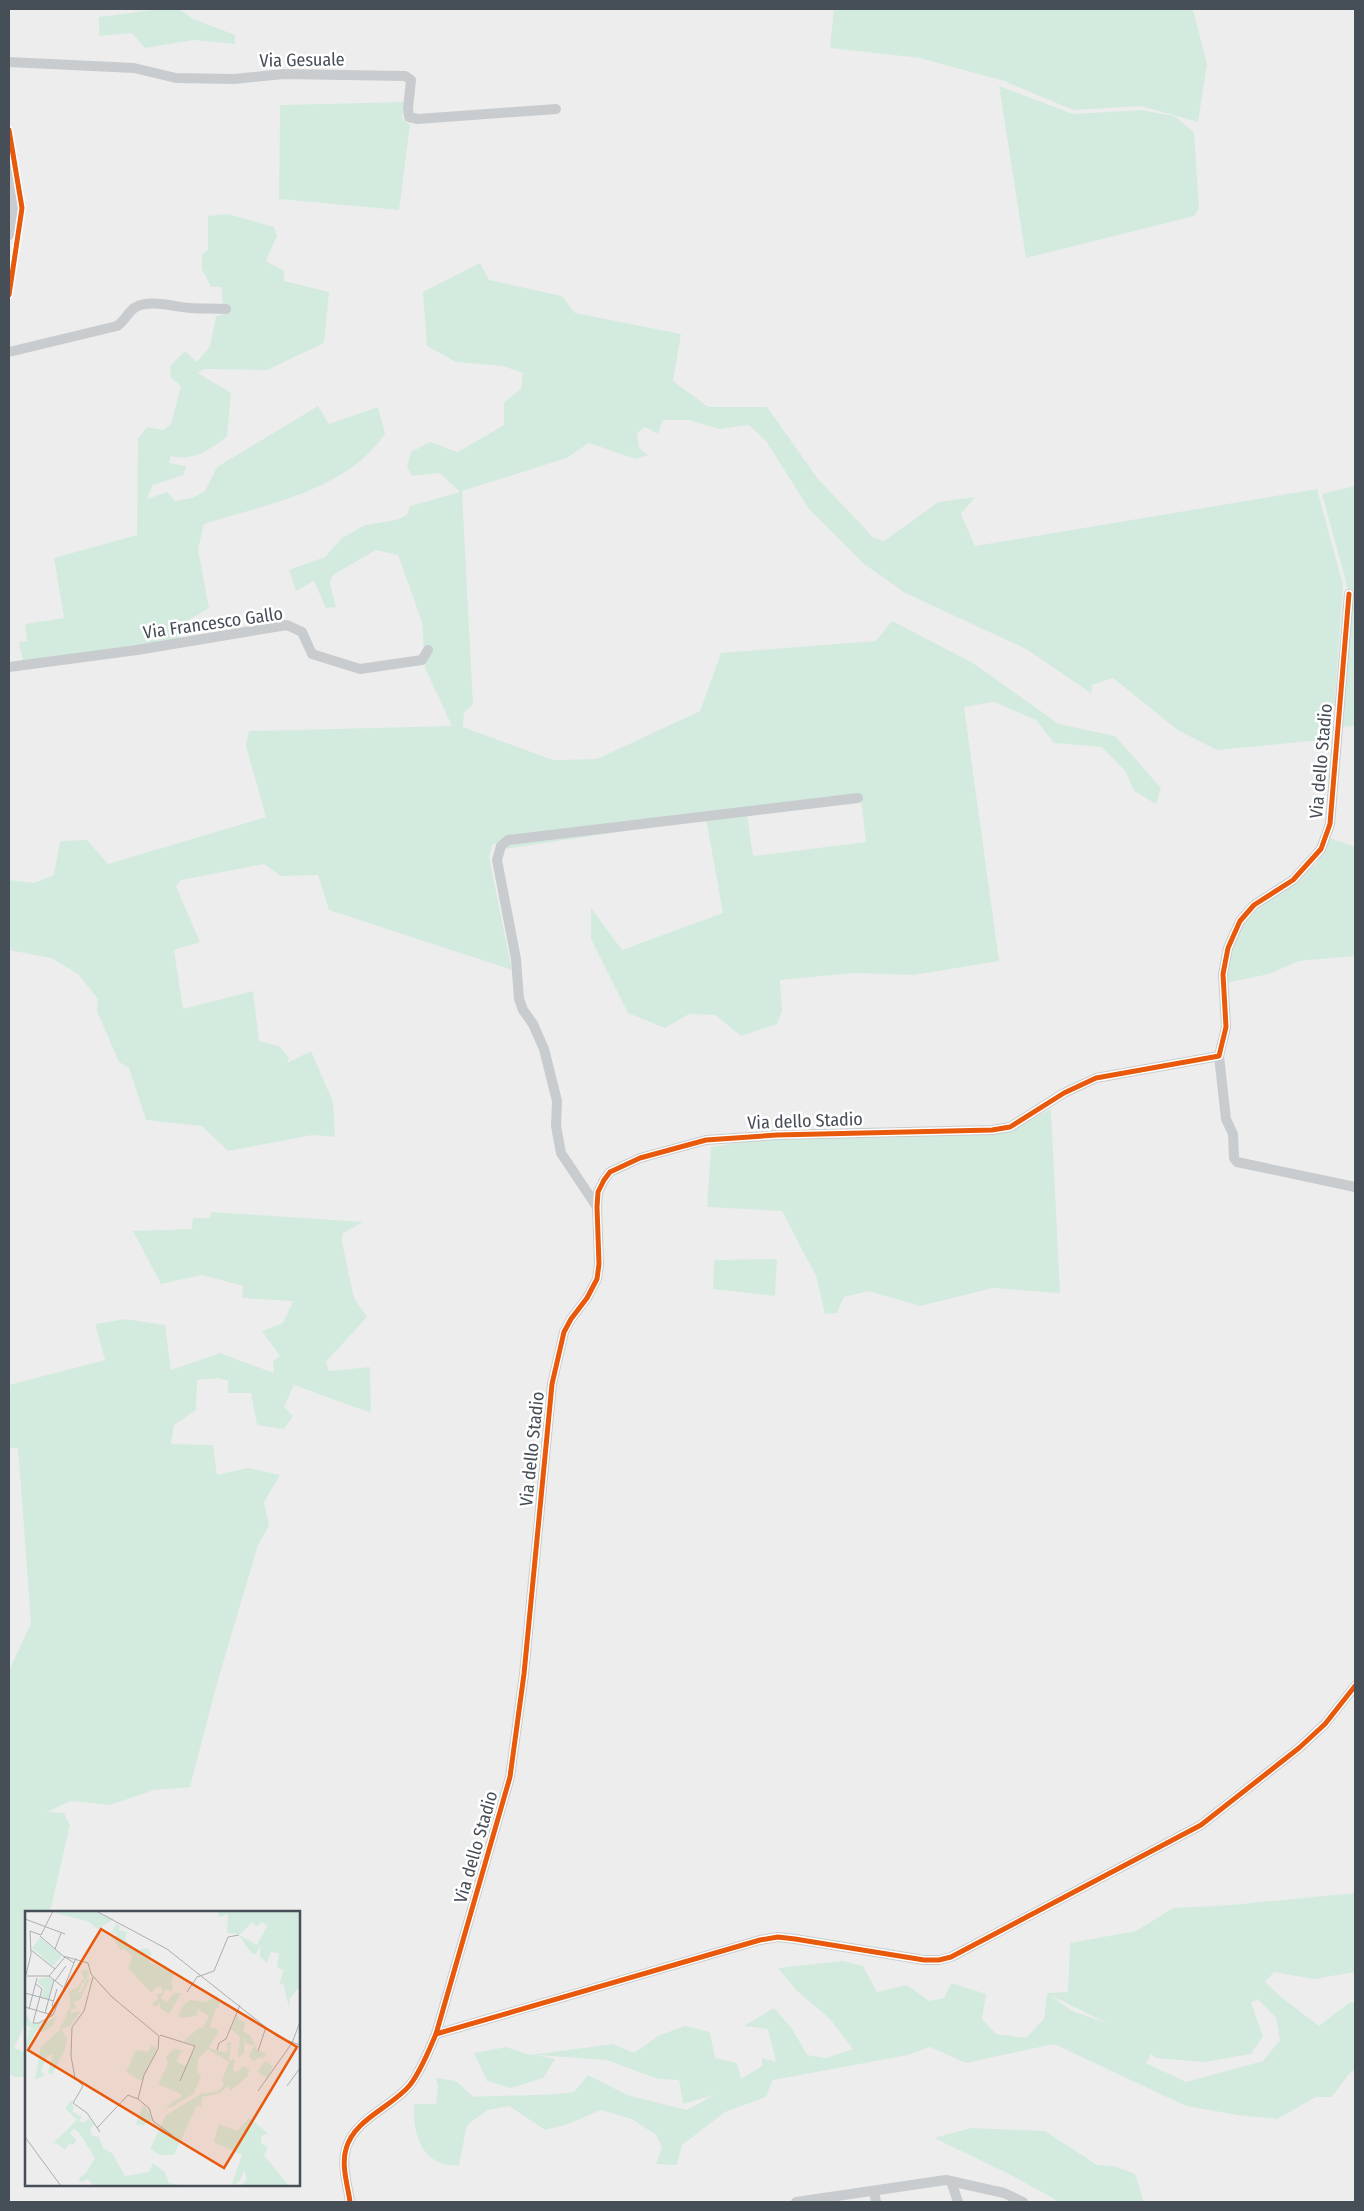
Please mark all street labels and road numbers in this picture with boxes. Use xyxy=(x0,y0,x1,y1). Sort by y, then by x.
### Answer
street label: Via Gesuale xyxy=(259,48,345,72)
street label: Via Francesco Gallo xyxy=(142,602,284,644)
street label: Via dello Stadio xyxy=(1305,702,1337,820)
street label: Via dello Stadio xyxy=(747,1108,863,1134)
street label: Via dello Stadio xyxy=(515,1390,549,1508)
street label: Via dello Stadio xyxy=(449,1788,503,1906)

